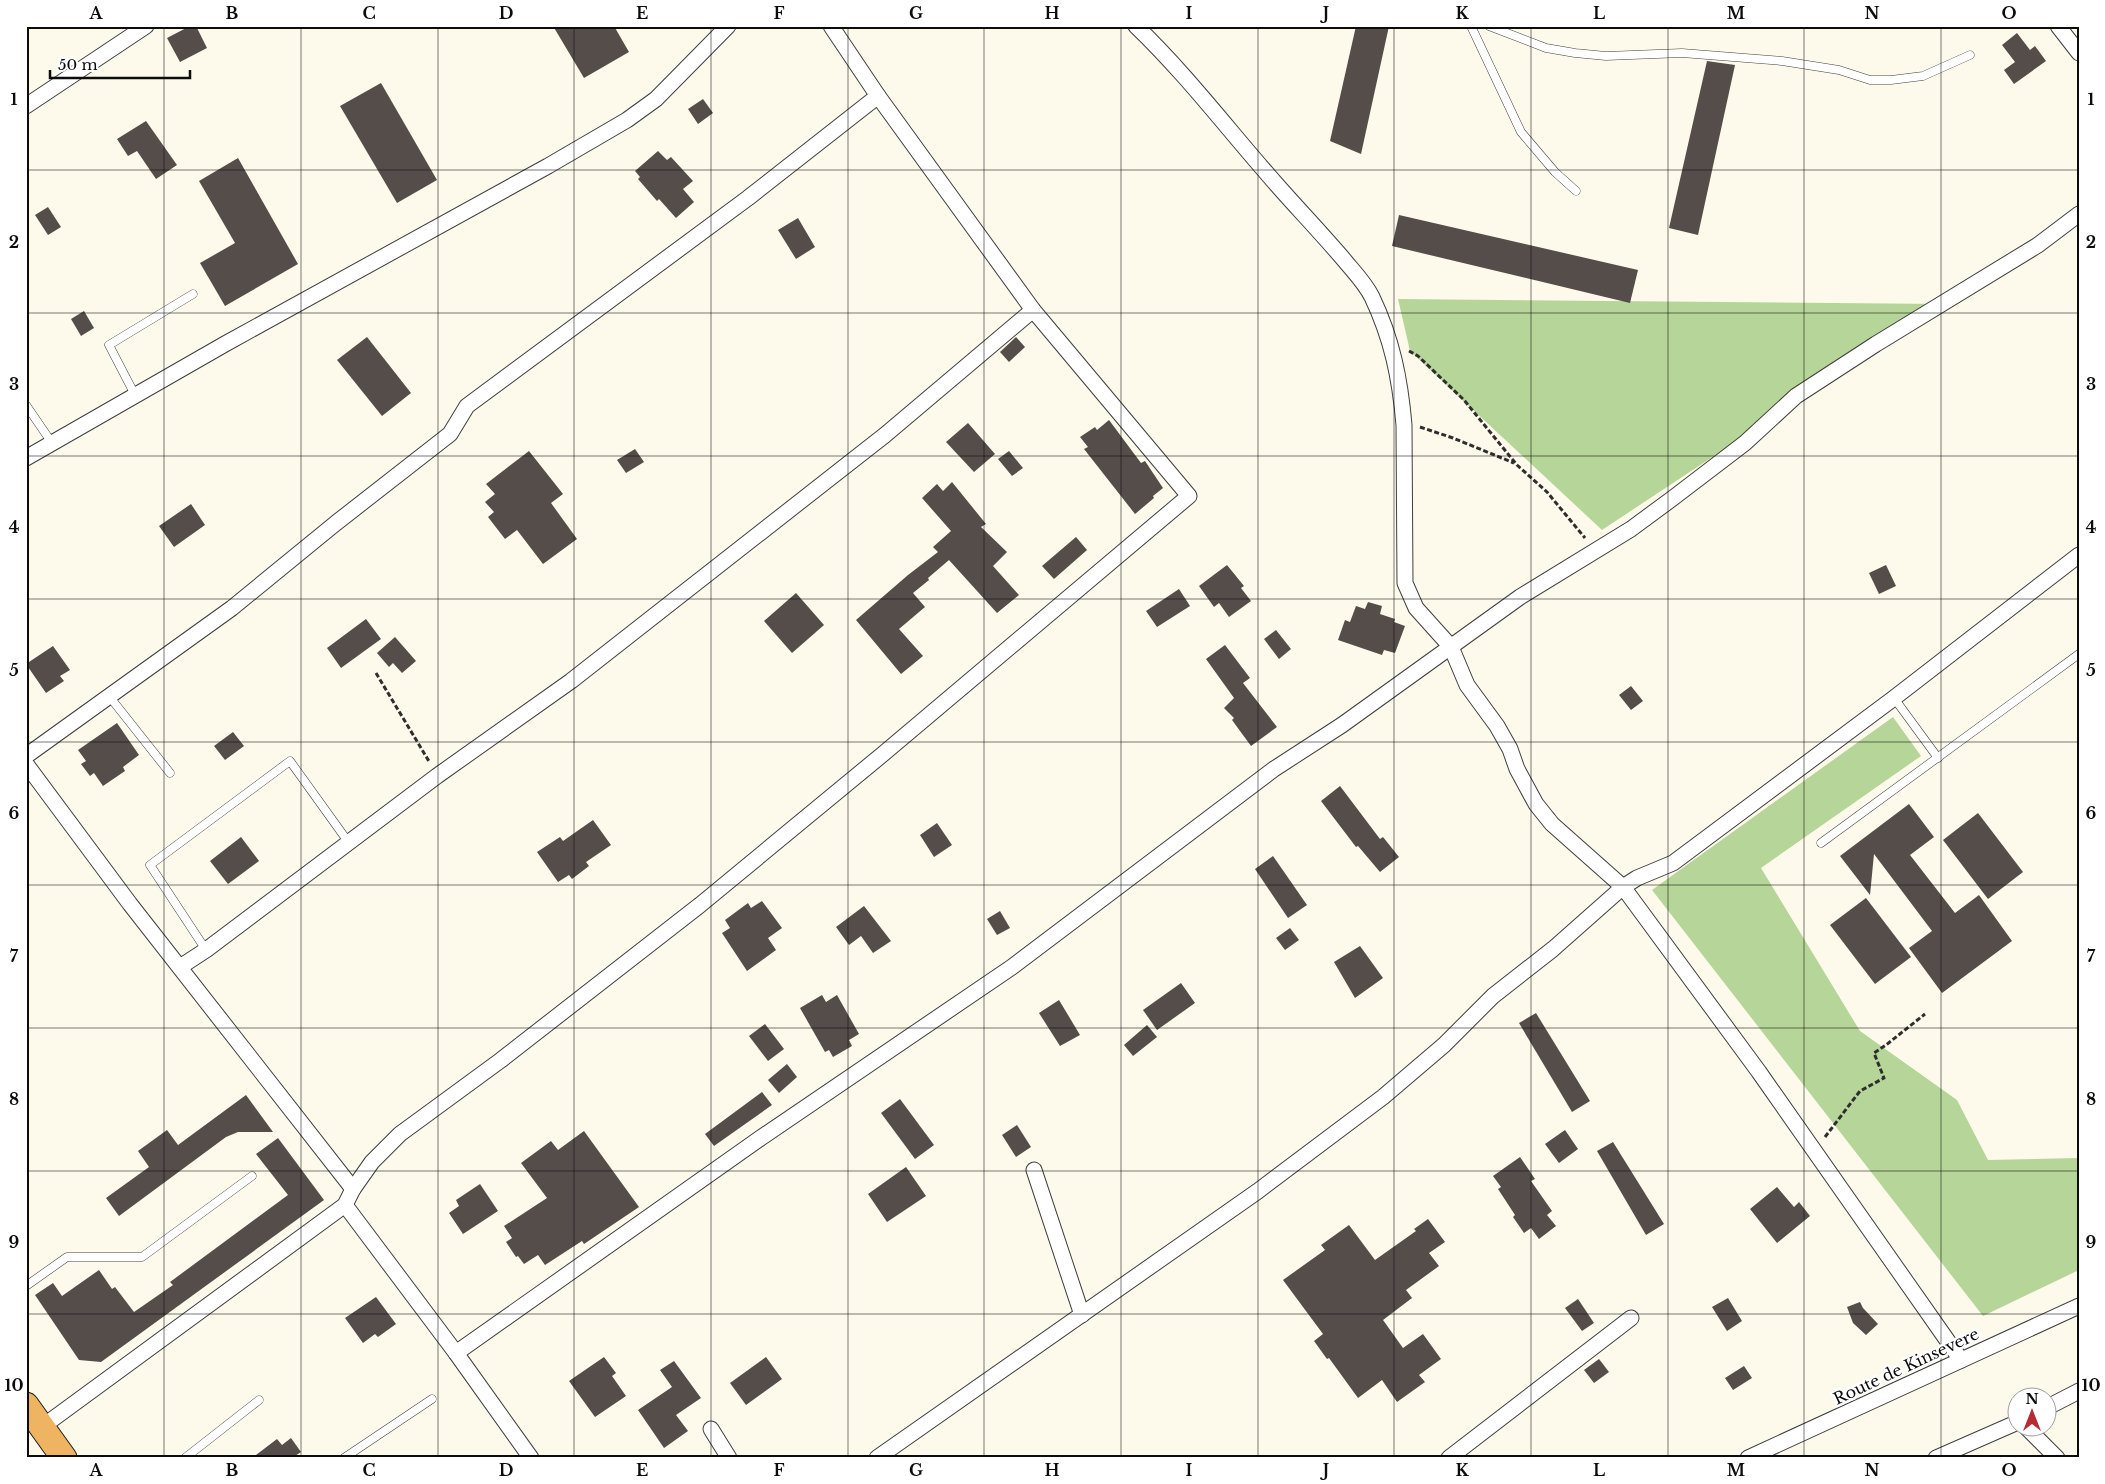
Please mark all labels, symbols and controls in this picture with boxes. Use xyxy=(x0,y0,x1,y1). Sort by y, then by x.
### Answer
text: A xyxy=(89,3,104,23)
text: B xyxy=(226,3,239,23)
text: C xyxy=(362,3,376,23)
text: D xyxy=(499,3,513,23)
text: E xyxy=(636,3,648,23)
text: F xyxy=(773,3,785,23)
text: G xyxy=(909,3,923,23)
text: H xyxy=(1044,3,1060,23)
text: I xyxy=(1186,3,1193,23)
text: J xyxy=(1320,3,1329,23)
text: K xyxy=(1455,3,1469,23)
text: L xyxy=(1593,3,1605,23)
text: M xyxy=(1727,3,1745,23)
text: N xyxy=(1864,3,1880,23)
text: O xyxy=(2001,3,2017,23)
scale bar xyxy=(50,48,190,80)
text: 50 m xyxy=(58,55,98,74)
text: 1 xyxy=(11,89,18,109)
text: 1 xyxy=(2088,89,2095,109)
text: 2 xyxy=(9,232,19,252)
text: 2 xyxy=(2086,232,2096,252)
text: 3 xyxy=(9,374,19,394)
text: 3 xyxy=(2086,374,2096,394)
text: 4 xyxy=(9,517,19,537)
text: 4 xyxy=(2086,517,2096,537)
text: 5 xyxy=(9,660,19,680)
text: 5 xyxy=(2086,660,2096,680)
text: 6 xyxy=(9,803,20,823)
text: 6 xyxy=(2086,803,2097,823)
text: 7 xyxy=(10,946,19,966)
text: 7 xyxy=(2087,946,2096,966)
text: 8 xyxy=(9,1089,19,1109)
text: 8 xyxy=(2086,1089,2096,1109)
text: 9 xyxy=(9,1232,20,1252)
text: 9 xyxy=(2086,1232,2097,1252)
street label: Route de Kinsevere xyxy=(1830,1323,1982,1409)
text: 10 xyxy=(4,1375,24,1395)
text: 10 xyxy=(2081,1375,2101,1395)
north arrow xyxy=(2008,1386,2058,1436)
text: N xyxy=(2025,1390,2039,1408)
text: A xyxy=(89,1460,104,1480)
text: B xyxy=(226,1460,239,1480)
text: C xyxy=(362,1460,376,1480)
text: D xyxy=(499,1460,513,1480)
text: E xyxy=(636,1460,648,1480)
text: F xyxy=(773,1460,785,1480)
text: G xyxy=(909,1460,923,1480)
text: H xyxy=(1044,1460,1060,1480)
text: I xyxy=(1186,1460,1193,1480)
text: J xyxy=(1320,1460,1329,1480)
text: K xyxy=(1455,1460,1469,1480)
text: L xyxy=(1593,1460,1605,1480)
text: M xyxy=(1727,1460,1745,1480)
text: N xyxy=(1864,1460,1880,1480)
text: O xyxy=(2001,1460,2017,1480)

